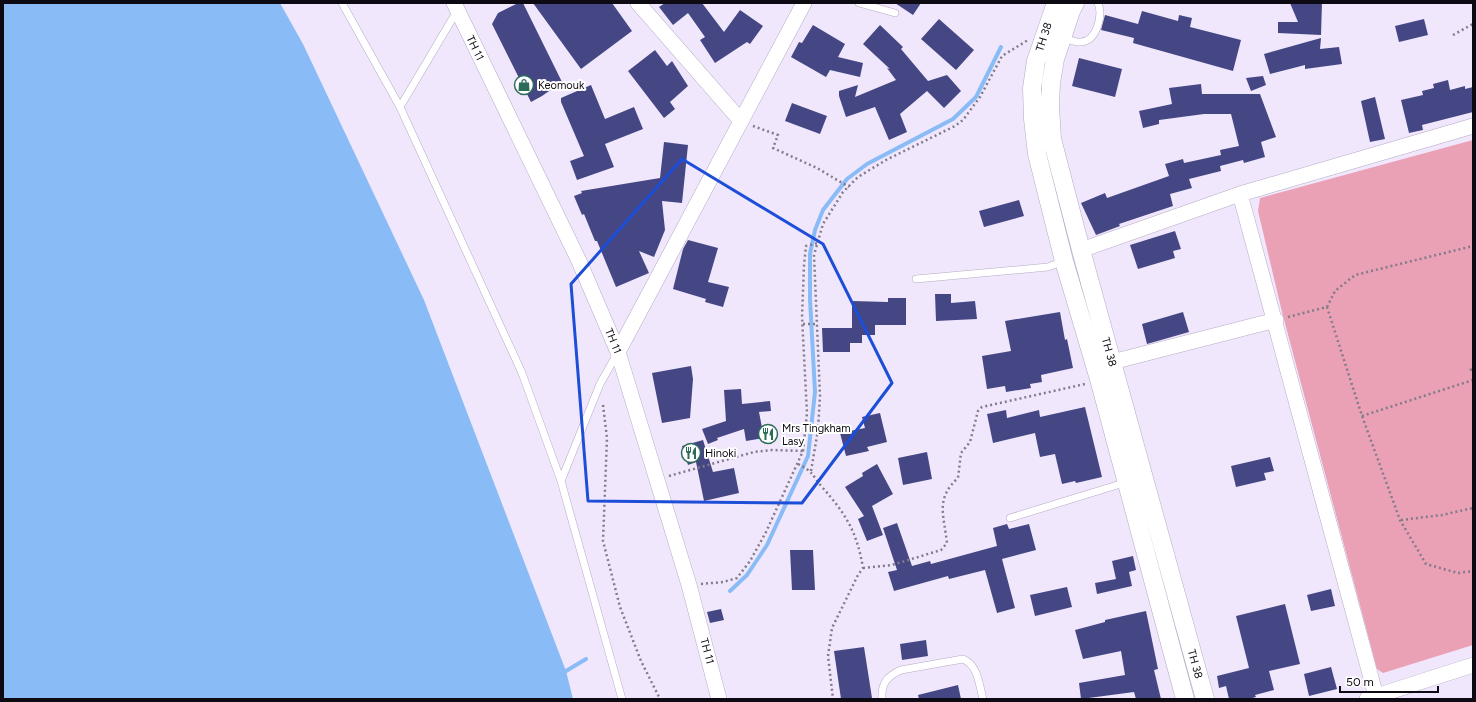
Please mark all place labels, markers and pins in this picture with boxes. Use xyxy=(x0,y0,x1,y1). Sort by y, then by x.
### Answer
shop icon: Keomouk xyxy=(513,74,535,96)
place label: Keomouk xyxy=(538,79,585,92)
place label: Mrs Tingkham Lasy xyxy=(782,422,851,448)
restaurant icon: Mrs Tingkham Lasy xyxy=(757,423,779,445)
restaurant icon: Hinoki xyxy=(680,442,702,464)
place label: Hinoki xyxy=(705,447,736,460)

